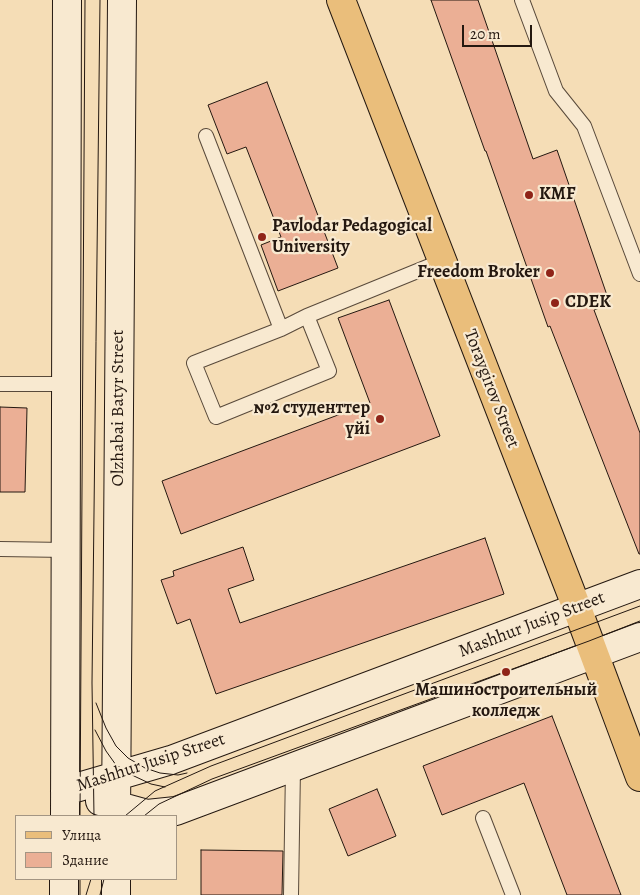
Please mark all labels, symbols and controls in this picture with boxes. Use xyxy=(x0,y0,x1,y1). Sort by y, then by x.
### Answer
scale bar xyxy=(465,15,535,47)
text: 20 m xyxy=(470,24,501,44)
place label: KMF xyxy=(539,184,576,206)
marker: KMF xyxy=(523,189,535,201)
place label: Pavlodar Pedagogical University xyxy=(272,216,432,258)
marker: Pavlodar Pedagogical University xyxy=(256,231,268,243)
place label: Freedom Broker xyxy=(417,262,540,284)
marker: Freedom Broker xyxy=(544,267,556,279)
place label: CDEK xyxy=(565,292,611,314)
marker: CDEK xyxy=(549,297,561,309)
street label: Toraygirov Street xyxy=(458,327,524,451)
street label: Olzhabai Batyr Street xyxy=(108,329,130,487)
place label: №2 студенттер үйі xyxy=(253,398,370,440)
marker: №2 студенттер үйі xyxy=(374,413,386,425)
street label: Mashhur Jusip Street xyxy=(456,587,608,663)
marker: Машиностроительный колледж xyxy=(500,666,512,678)
place label: Машиностроительный колледж xyxy=(415,680,597,722)
street label: Mashhur Jusip Street xyxy=(74,729,228,797)
legend xyxy=(15,815,178,880)
text: Улица xyxy=(62,825,101,845)
text: Здание xyxy=(62,850,109,870)

